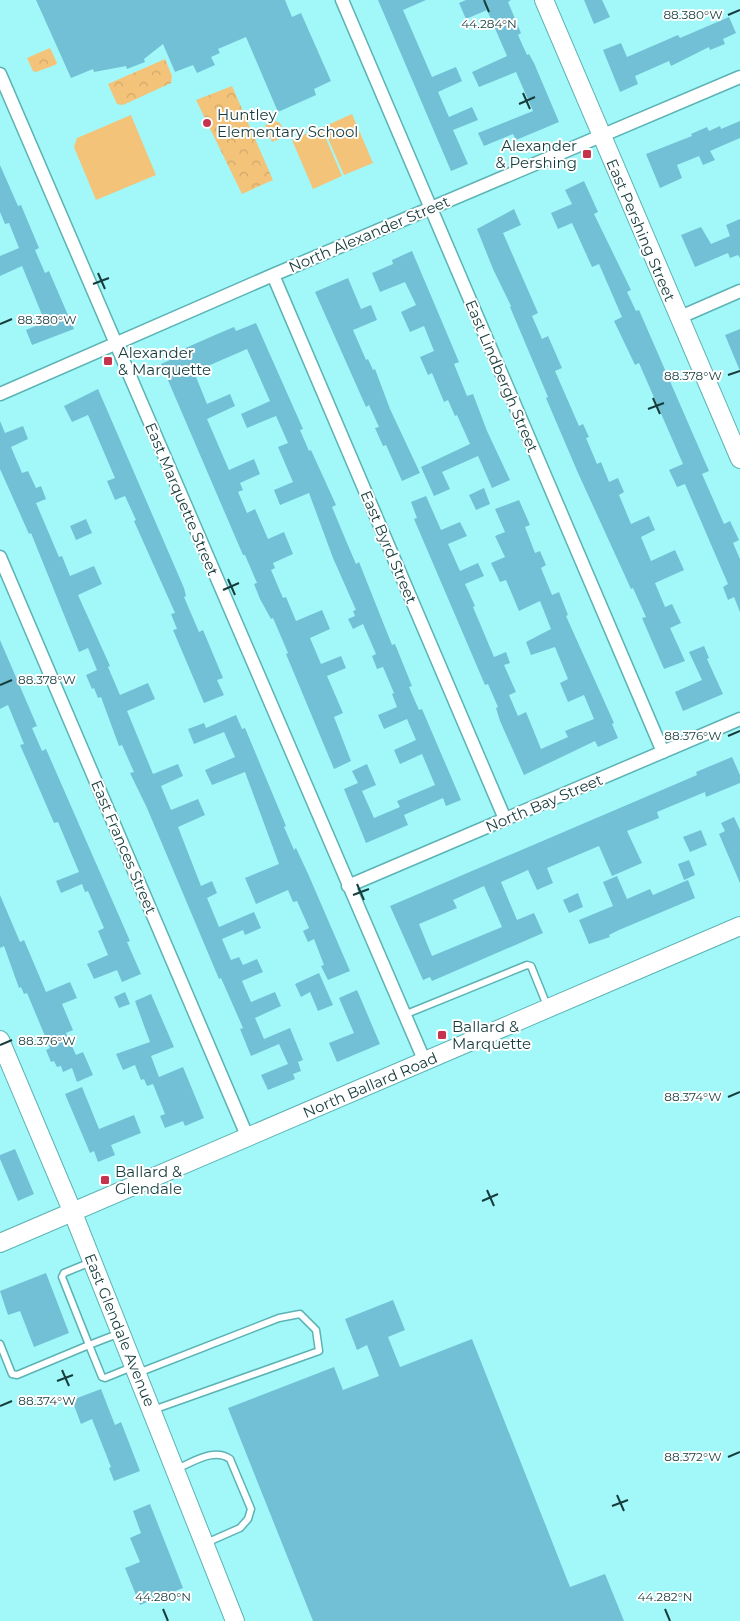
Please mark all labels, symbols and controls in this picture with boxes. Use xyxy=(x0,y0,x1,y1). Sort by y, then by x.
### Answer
text: 88.380°W xyxy=(663,7,723,22)
text: 44.284°N xyxy=(461,16,517,31)
place label: Huntley Elementary School xyxy=(217,105,358,141)
marker: Huntley Elementary School xyxy=(201,117,213,129)
place label: Alexander & Pershing xyxy=(496,136,577,172)
marker: Alexander & Pershing xyxy=(581,148,593,160)
street label: East Pershing Street xyxy=(602,156,680,304)
street label: North Alexander Street xyxy=(286,191,452,277)
street label: East Lindbergh Street xyxy=(461,297,543,455)
text: 88.380°W xyxy=(17,312,77,327)
place label: Alexander & Marquette xyxy=(118,343,211,379)
marker: Alexander & Marquette xyxy=(102,355,114,367)
text: 88.378°W xyxy=(664,368,722,383)
street label: East Marquette Street xyxy=(141,420,223,578)
street label: East Byrd Street xyxy=(357,488,421,606)
text: 88.378°W xyxy=(18,672,76,687)
text: 88.376°W xyxy=(664,728,722,743)
street label: North Bay Street xyxy=(483,770,605,836)
street label: East Frances Street xyxy=(87,777,161,917)
place label: Ballard & Marquette xyxy=(452,1017,531,1053)
marker: Ballard & Marquette xyxy=(436,1029,448,1041)
text: 88.376°W xyxy=(18,1033,76,1048)
street label: North Ballard Road xyxy=(300,1048,440,1122)
text: 88.374°W xyxy=(664,1089,722,1104)
place label: Ballard & Glendale xyxy=(115,1162,182,1198)
marker: Ballard & Glendale xyxy=(99,1174,111,1186)
street label: East Glendale Avenue xyxy=(81,1251,159,1409)
text: 88.374°W xyxy=(18,1393,76,1408)
text: 88.372°W xyxy=(664,1449,722,1464)
text: 44.280°N xyxy=(135,1589,191,1604)
text: 44.282°N xyxy=(638,1589,692,1604)

